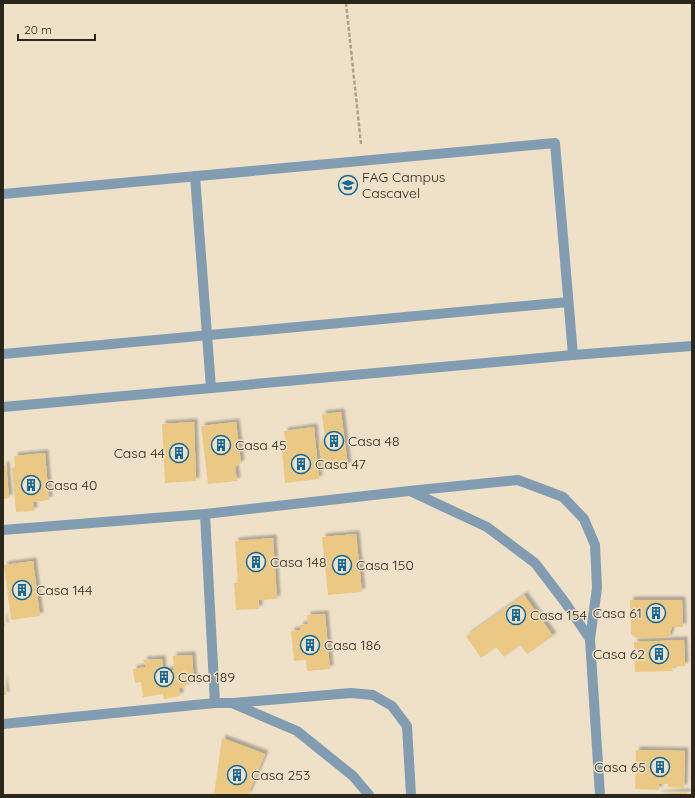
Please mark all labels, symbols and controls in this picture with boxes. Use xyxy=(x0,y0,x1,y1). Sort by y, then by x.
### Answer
scale bar xyxy=(18,16,95,42)
text: 20 m xyxy=(24,22,52,37)
place label: FAG Campus Cascavel xyxy=(362,168,445,202)
school or university icon: FAG Campus Cascavel xyxy=(337,174,359,196)
building icon: Casa 48 xyxy=(323,430,345,452)
place label: Casa 48 xyxy=(348,432,400,450)
building icon: Casa 45 xyxy=(210,434,232,456)
place label: Casa 45 xyxy=(235,436,287,454)
building icon: Casa 44 xyxy=(168,442,190,464)
place label: Casa 44 xyxy=(114,444,165,462)
building icon: Casa 47 xyxy=(290,453,312,475)
place label: Casa 47 xyxy=(315,455,366,473)
building icon: Casa 40 xyxy=(20,474,42,496)
place label: Casa 40 xyxy=(45,476,97,494)
building icon: Casa 148 xyxy=(245,551,267,573)
place label: Casa 148 xyxy=(270,553,327,571)
building icon: Casa 150 xyxy=(331,554,353,576)
place label: Casa 150 xyxy=(356,556,414,574)
building icon: Casa 144 xyxy=(11,579,33,601)
place label: Casa 144 xyxy=(36,581,92,599)
building icon: Casa 61 xyxy=(645,602,667,624)
building icon: Casa 154 xyxy=(505,604,527,626)
place label: Casa 61 xyxy=(593,604,642,622)
place label: Casa 154 xyxy=(530,606,587,624)
building icon: Casa 186 xyxy=(299,634,321,656)
place label: Casa 186 xyxy=(324,636,381,654)
building icon: Casa 62 xyxy=(648,643,670,665)
place label: Casa 62 xyxy=(593,645,645,663)
building icon: Casa 189 xyxy=(153,666,175,688)
place label: Casa 189 xyxy=(178,668,235,686)
building icon: Casa 65 xyxy=(649,756,671,778)
place label: Casa 65 xyxy=(594,758,646,776)
building icon: Casa 253 xyxy=(226,764,248,786)
place label: Casa 253 xyxy=(251,766,310,784)

